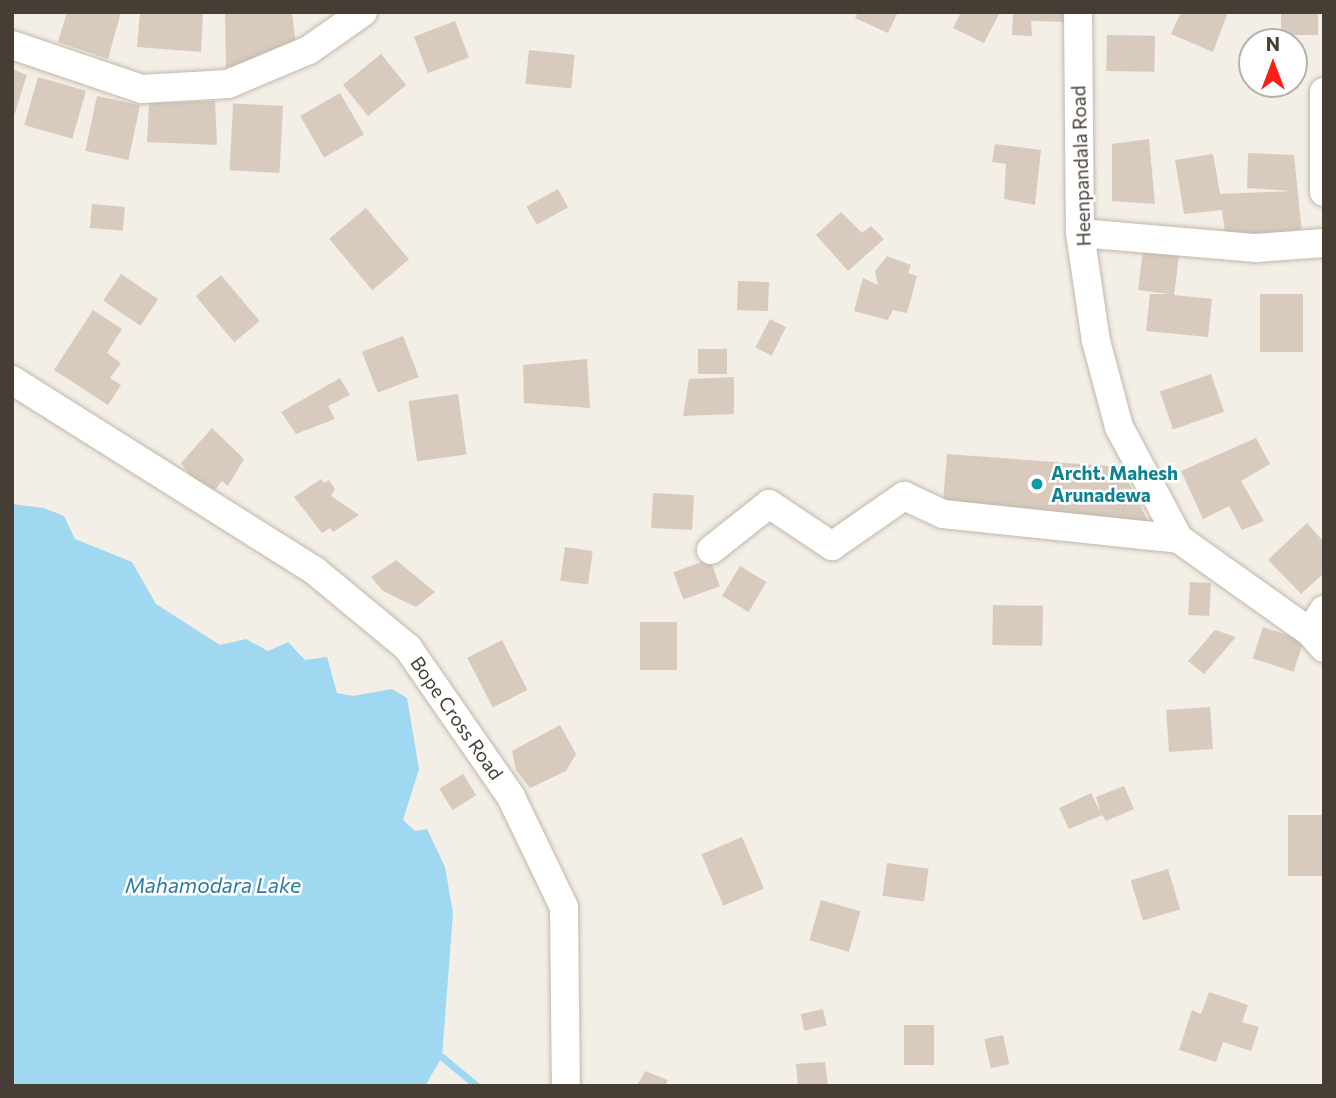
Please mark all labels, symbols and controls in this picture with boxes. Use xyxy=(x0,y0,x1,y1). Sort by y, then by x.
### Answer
north arrow xyxy=(1238,28,1308,98)
text: N xyxy=(1266,32,1280,55)
street label: Heenpandala Road xyxy=(1067,85,1095,247)
place label: Archt. Mahesh Arunadewa xyxy=(1051,462,1178,506)
marker: Archt. Mahesh Arunadewa xyxy=(1029,476,1045,492)
street label: Bope Cross Road xyxy=(406,652,508,784)
water label: Mahamodara Lake xyxy=(125,872,301,898)

